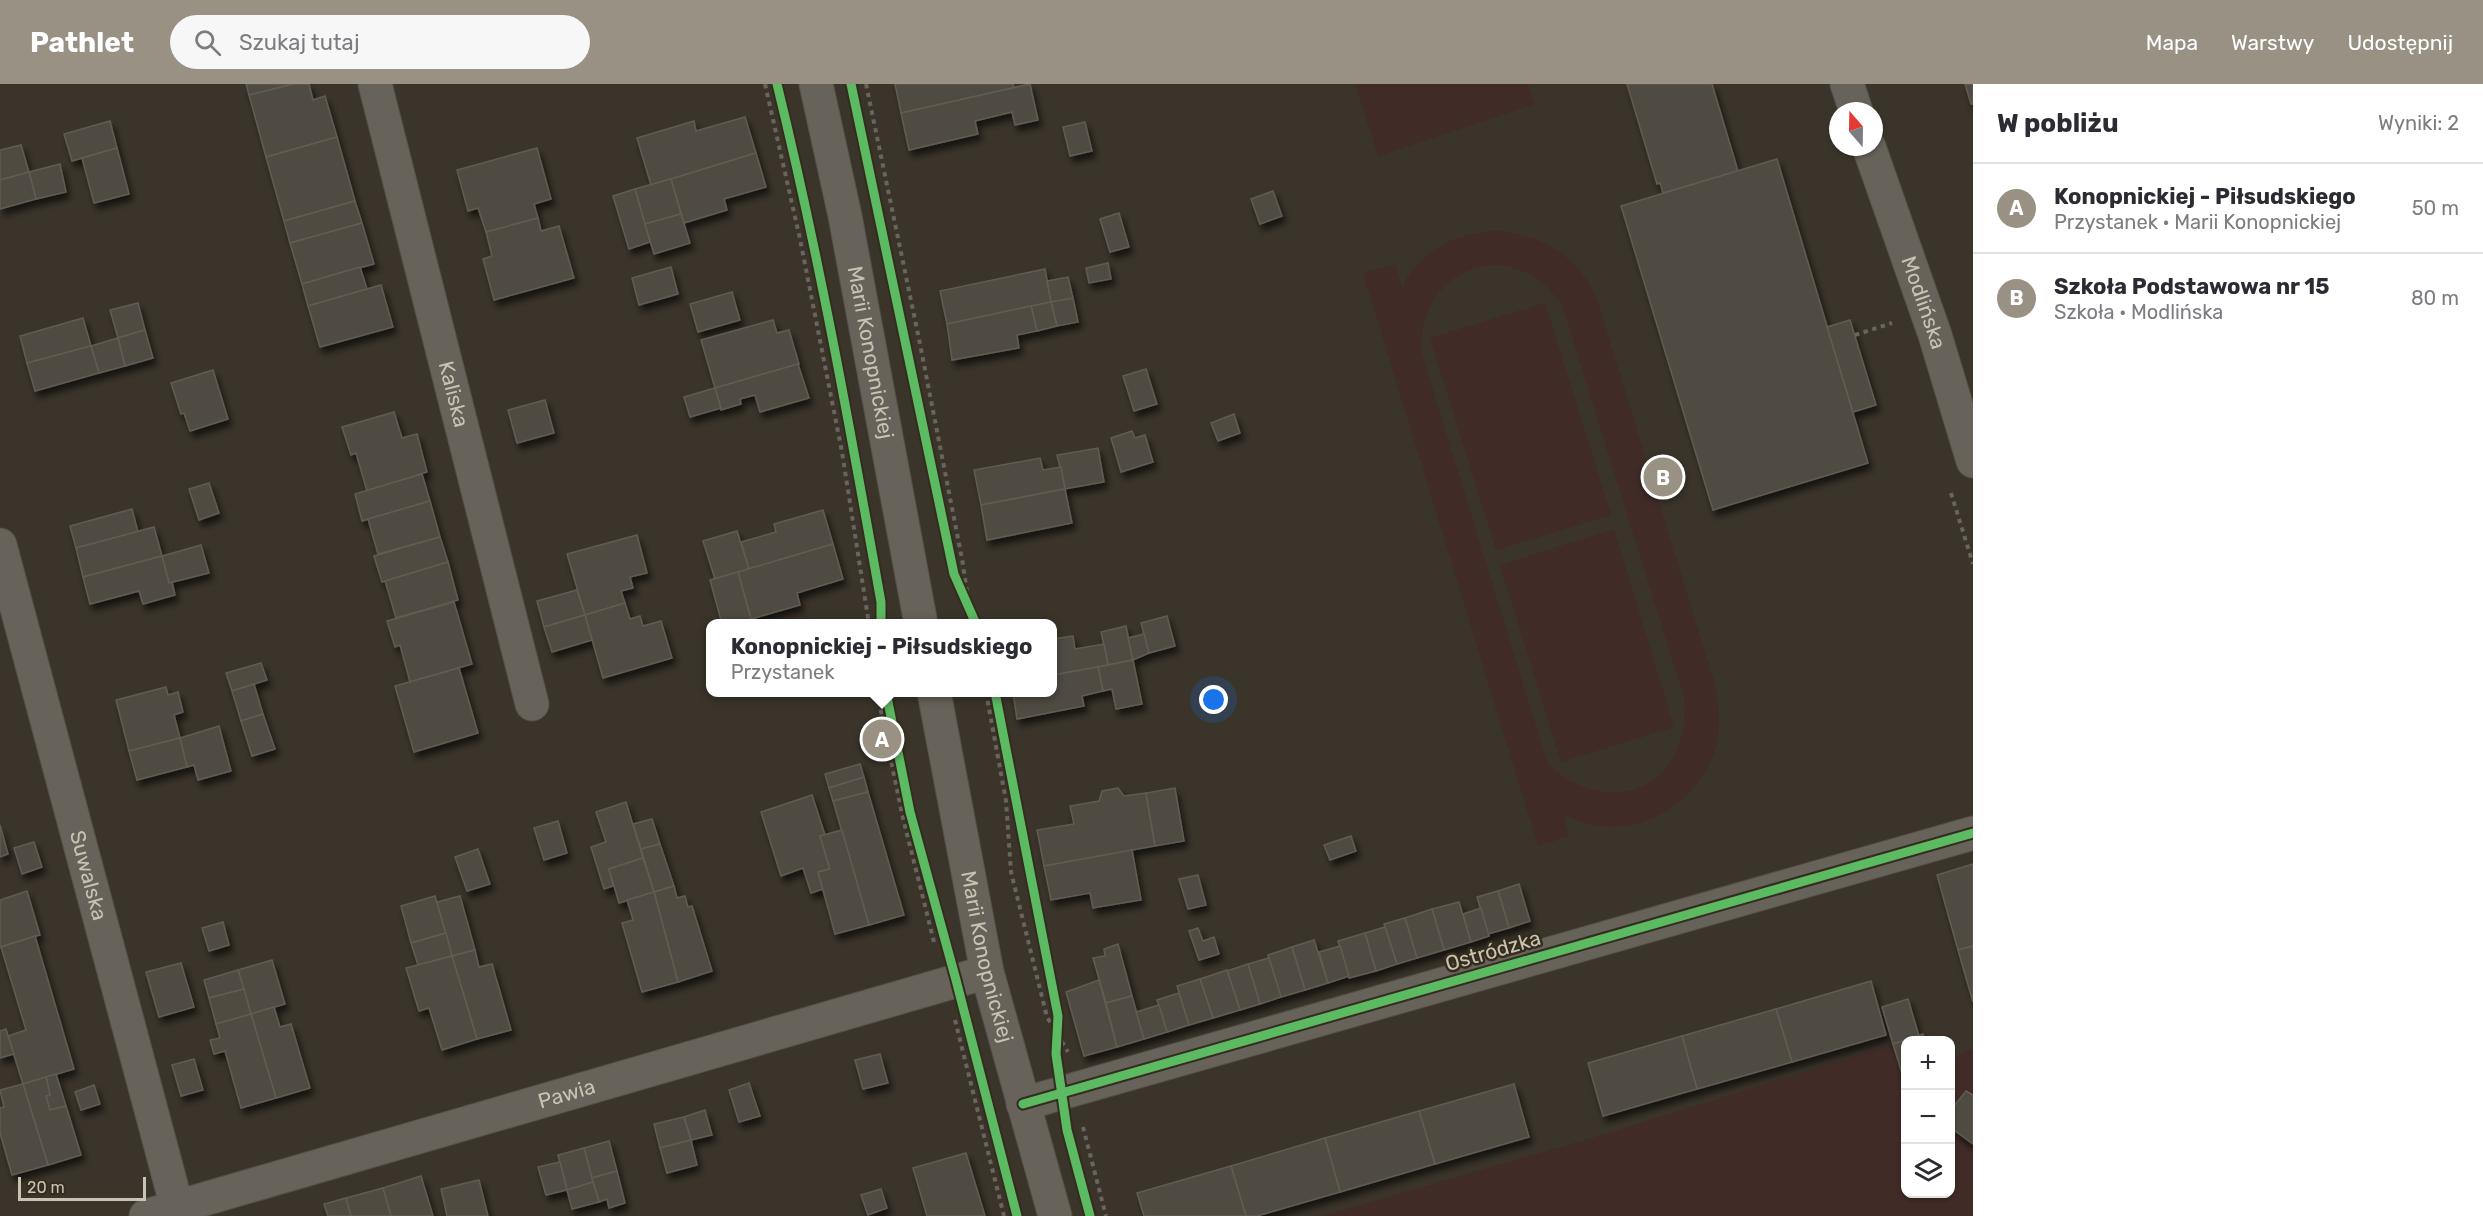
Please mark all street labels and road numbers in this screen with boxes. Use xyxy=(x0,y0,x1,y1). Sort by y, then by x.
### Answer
street label: Modlińska xyxy=(1896,253,1952,352)
street label: Marii Konopnickiej xyxy=(843,264,899,441)
street label: Kaliska xyxy=(434,358,474,430)
street label: Suwalska xyxy=(65,828,113,923)
street label: Marii Konopnickiej xyxy=(956,869,1019,1045)
street label: Ostródzka xyxy=(1442,925,1544,976)
street label: Pawia xyxy=(535,1073,598,1114)

